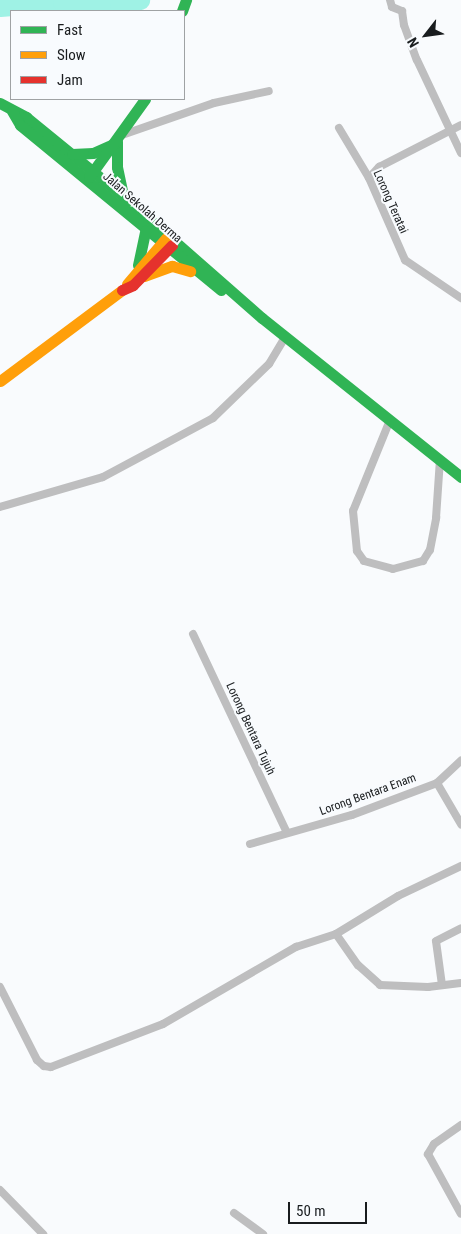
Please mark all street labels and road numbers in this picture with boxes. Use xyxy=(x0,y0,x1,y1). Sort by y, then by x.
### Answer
street label: Lorong Teratai xyxy=(370,168,410,236)
street label: Jalan Sekolah Derma xyxy=(100,170,184,246)
street label: Lorong Bentara Tujuh xyxy=(222,680,278,778)
street label: Lorong Bentara Enam xyxy=(318,771,418,819)

